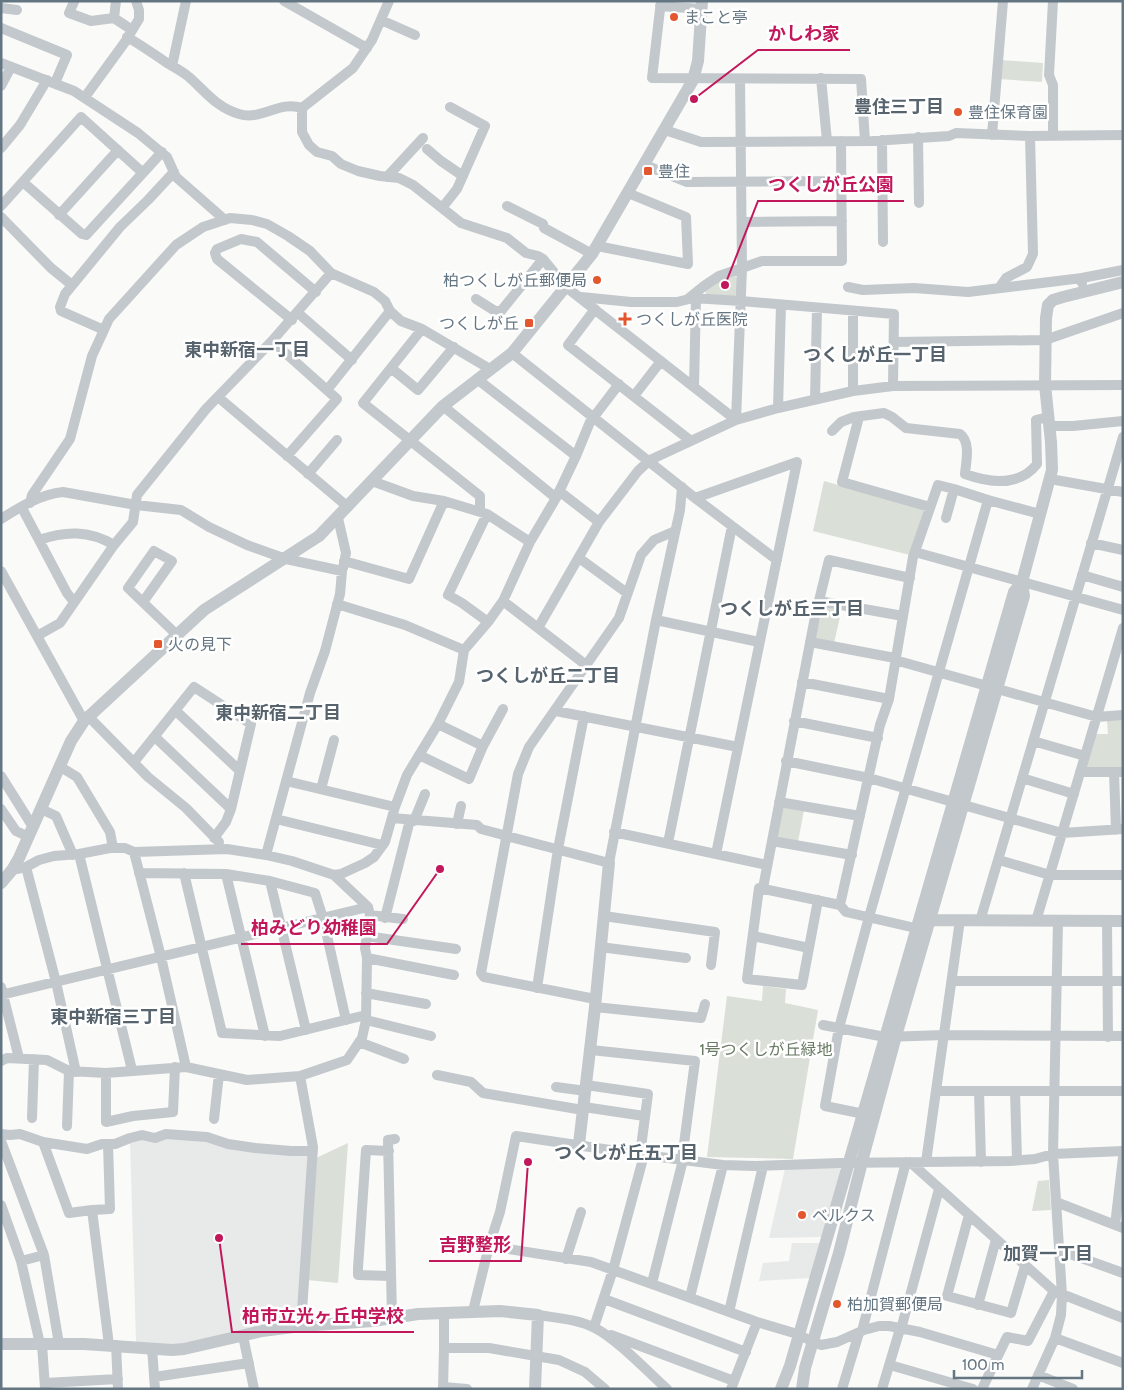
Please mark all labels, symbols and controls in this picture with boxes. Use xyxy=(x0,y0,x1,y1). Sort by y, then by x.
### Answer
place label: まこと亭 xyxy=(684,8,748,27)
marker: まこと亭 xyxy=(668,11,680,23)
callout: かしわ家 xyxy=(758,17,850,50)
text: かしわ家 xyxy=(768,23,840,45)
district label: 豊住三丁目 xyxy=(854,96,944,118)
place label: 豊住保育園 xyxy=(968,103,1048,122)
marker: 豊住保育園 xyxy=(952,106,964,118)
place label: 豊住 xyxy=(658,162,690,181)
marker: 豊住 xyxy=(642,165,654,177)
callout: つくしが丘公園 xyxy=(758,168,904,201)
text: つくしが丘公園 xyxy=(768,174,894,196)
place label: 柏つくしが丘郵便局 xyxy=(443,271,587,290)
marker: 柏つくしが丘郵便局 xyxy=(591,274,603,286)
place label: つくしが丘医院 xyxy=(636,310,748,329)
marker: つくしが丘医院 xyxy=(618,312,632,326)
place label: つくしが丘 xyxy=(439,314,519,333)
marker: つくしが丘 xyxy=(523,317,535,329)
district label: 東中新宿一丁目 xyxy=(184,339,310,361)
district label: つくしが丘一丁目 xyxy=(803,344,947,366)
district label: つくしが丘三丁目 xyxy=(720,598,864,620)
place label: 火の見下 xyxy=(168,635,232,654)
marker: 火の見下 xyxy=(152,638,164,650)
district label: つくしが丘二丁目 xyxy=(476,665,620,687)
district label: 東中新宿二丁目 xyxy=(215,702,341,724)
callout: 柏みどり幼稚園 xyxy=(241,911,387,944)
text: 柏みどり幼稚園 xyxy=(251,917,377,939)
district label: 東中新宿三丁目 xyxy=(50,1006,176,1028)
park label: 1号つくしが丘緑地 xyxy=(699,1040,833,1059)
district label: つくしが丘五丁目 xyxy=(554,1142,698,1164)
place label: ベルクス xyxy=(812,1206,876,1225)
marker: ベルクス xyxy=(796,1209,808,1221)
callout: 吉野整形 xyxy=(429,1228,521,1261)
text: 吉野整形 xyxy=(439,1234,511,1256)
district label: 加賀一丁目 xyxy=(1003,1243,1093,1265)
place label: 柏加賀郵便局 xyxy=(847,1295,943,1314)
marker: 柏加賀郵便局 xyxy=(831,1298,843,1310)
callout: 柏市立光ヶ丘中学校 xyxy=(232,1299,414,1332)
text: 柏市立光ヶ丘中学校 xyxy=(242,1305,404,1327)
scale bar xyxy=(954,1348,1082,1380)
text: 100 m xyxy=(962,1356,1004,1374)

